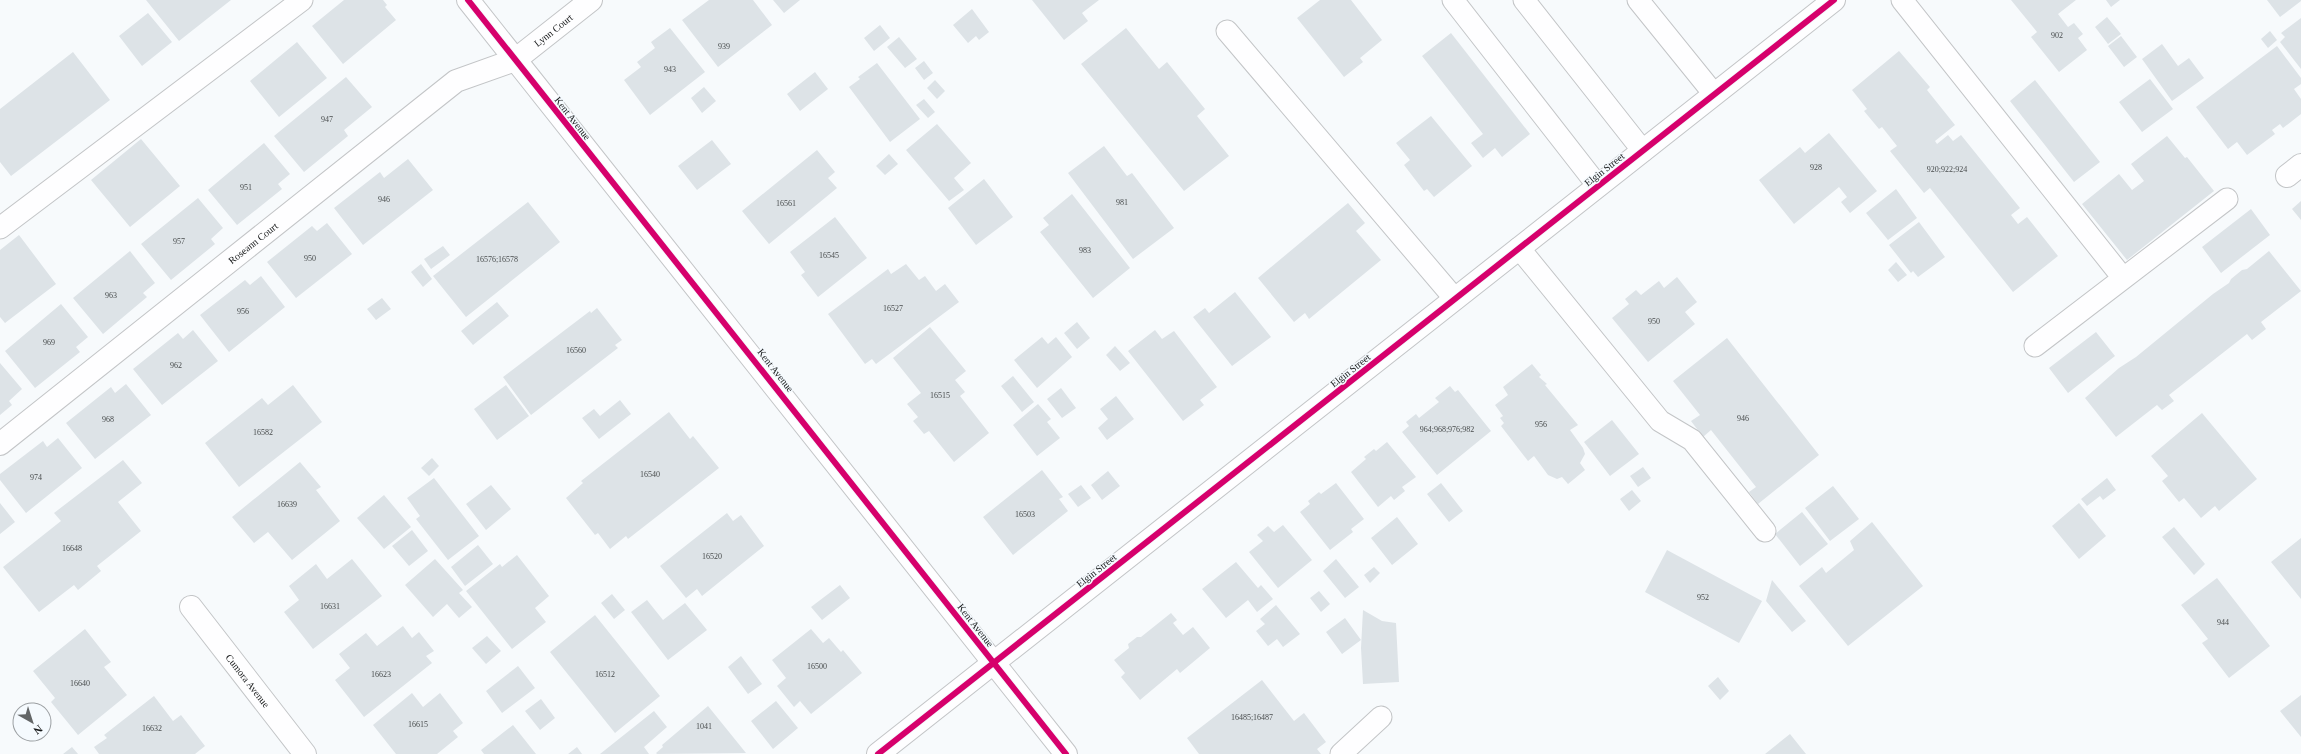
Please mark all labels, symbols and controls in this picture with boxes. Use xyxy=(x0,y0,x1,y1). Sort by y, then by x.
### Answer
street label: Lynn Court xyxy=(532,12,575,49)
house number: 902 xyxy=(2051,31,2063,40)
house number: 939 xyxy=(718,42,730,51)
house number: 943 xyxy=(664,65,676,74)
street label: Kent Avenue xyxy=(552,95,593,143)
house number: 947 xyxy=(321,115,333,124)
street label: Elgin Street xyxy=(1582,150,1627,188)
house number: 928 xyxy=(1810,163,1822,172)
house number: 920;922;924 xyxy=(1927,165,1967,174)
house number: 951 xyxy=(240,183,252,192)
house number: 946 xyxy=(378,195,390,204)
house number: 981 xyxy=(1116,198,1128,207)
house number: 16561 xyxy=(776,199,796,208)
street label: Roseann Court xyxy=(226,220,280,266)
house number: 957 xyxy=(173,237,185,246)
house number: 983 xyxy=(1079,246,1091,255)
house number: 16545 xyxy=(819,251,839,260)
house number: 950 xyxy=(304,254,316,263)
house number: 16576;16578 xyxy=(476,255,518,264)
house number: 963 xyxy=(105,291,117,300)
house number: 16527 xyxy=(883,304,903,313)
house number: 956 xyxy=(237,307,249,316)
house number: 950 xyxy=(1648,317,1660,326)
house number: 969 xyxy=(43,338,55,347)
house number: 16560 xyxy=(566,346,586,355)
street label: Kent Avenue xyxy=(755,347,796,395)
street label: Elgin Street xyxy=(1328,351,1373,389)
house number: 962 xyxy=(170,361,182,370)
house number: 16515 xyxy=(930,391,950,400)
house number: 946 xyxy=(1737,414,1749,423)
house number: 968 xyxy=(102,415,114,424)
house number: 956 xyxy=(1535,420,1547,429)
house number: 964;968;976;982 xyxy=(1420,425,1474,434)
house number: 16582 xyxy=(253,428,273,437)
house number: 16540 xyxy=(640,470,660,479)
house number: 974 xyxy=(30,473,42,482)
house number: 16639 xyxy=(277,500,297,509)
house number: 16503 xyxy=(1015,510,1035,519)
house number: 16648 xyxy=(62,544,82,553)
street label: Elgin Street xyxy=(1074,551,1119,589)
house number: 16520 xyxy=(702,552,722,561)
house number: 952 xyxy=(1697,593,1709,602)
house number: 16631 xyxy=(320,602,340,611)
street label: Kent Avenue xyxy=(955,602,996,650)
house number: 944 xyxy=(2217,618,2229,627)
street label: Cumora Avenue xyxy=(223,652,272,710)
house number: 16500 xyxy=(807,662,827,671)
house number: 16623 xyxy=(371,670,391,679)
house number: 16512 xyxy=(595,670,615,679)
house number: 16640 xyxy=(70,679,90,688)
north arrow xyxy=(12,702,52,742)
house number: 16485;16487 xyxy=(1231,713,1273,722)
house number: 16615 xyxy=(408,720,428,729)
house number: 1041 xyxy=(696,722,712,731)
text: N xyxy=(31,723,45,737)
house number: 16632 xyxy=(142,724,162,733)

